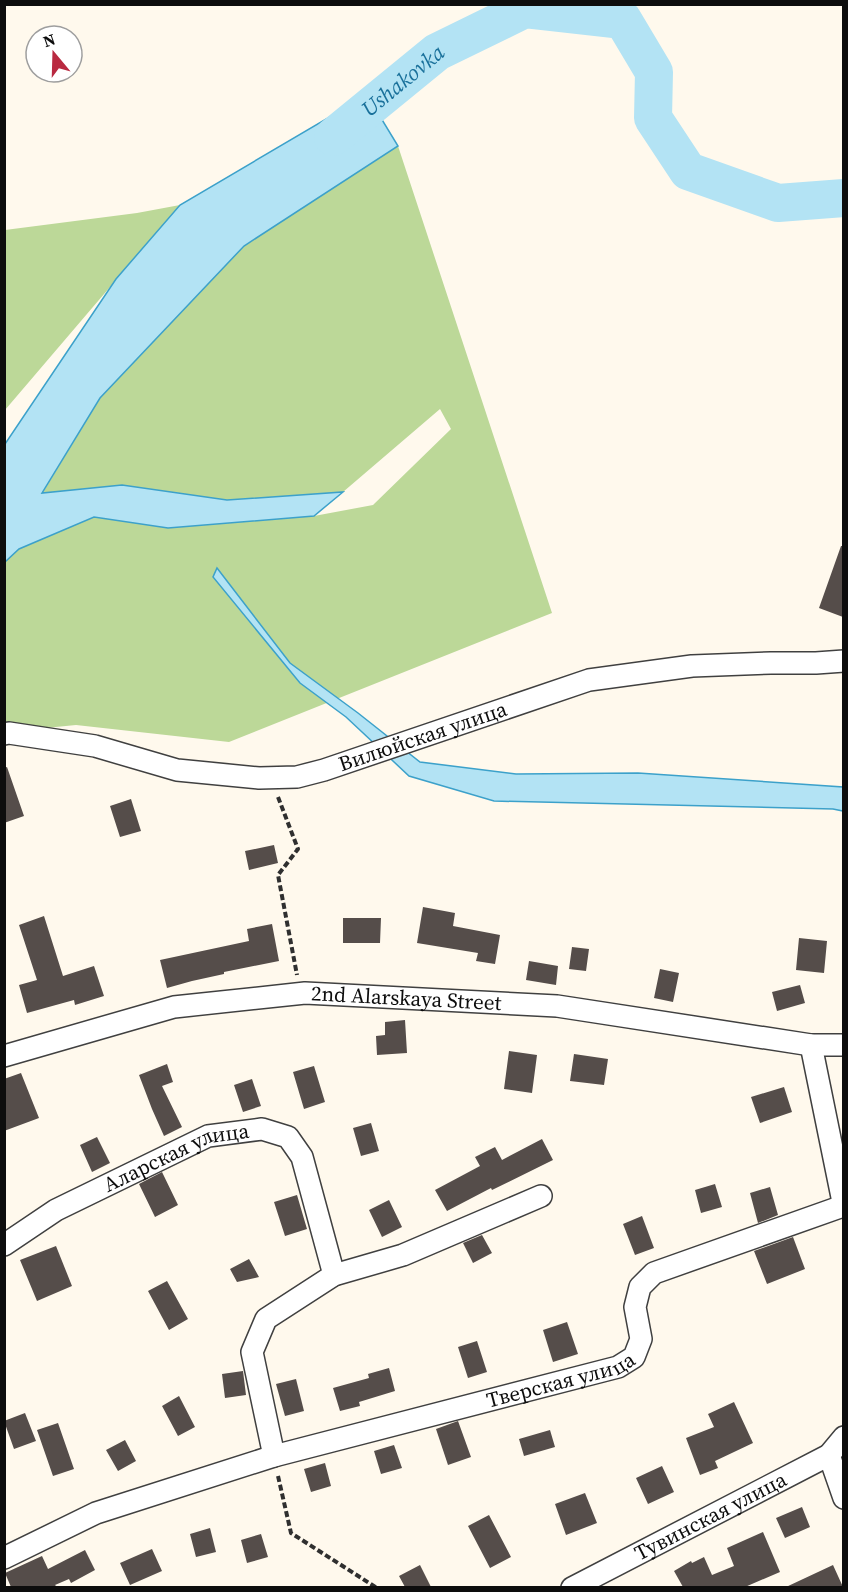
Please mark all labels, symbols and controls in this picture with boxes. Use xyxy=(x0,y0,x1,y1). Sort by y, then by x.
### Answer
north arrow xyxy=(24,24,84,84)
text: N xyxy=(40,27,59,52)
water label: Ushakovka xyxy=(355,37,451,123)
street label: Вилюйская улица xyxy=(334,694,511,778)
street label: 2nd Alarskaya Street xyxy=(310,978,502,1017)
street label: Аларская улица xyxy=(98,1116,251,1199)
street label: Тверская улица xyxy=(483,1345,641,1414)
street label: Тувинская улица xyxy=(629,1464,792,1567)

